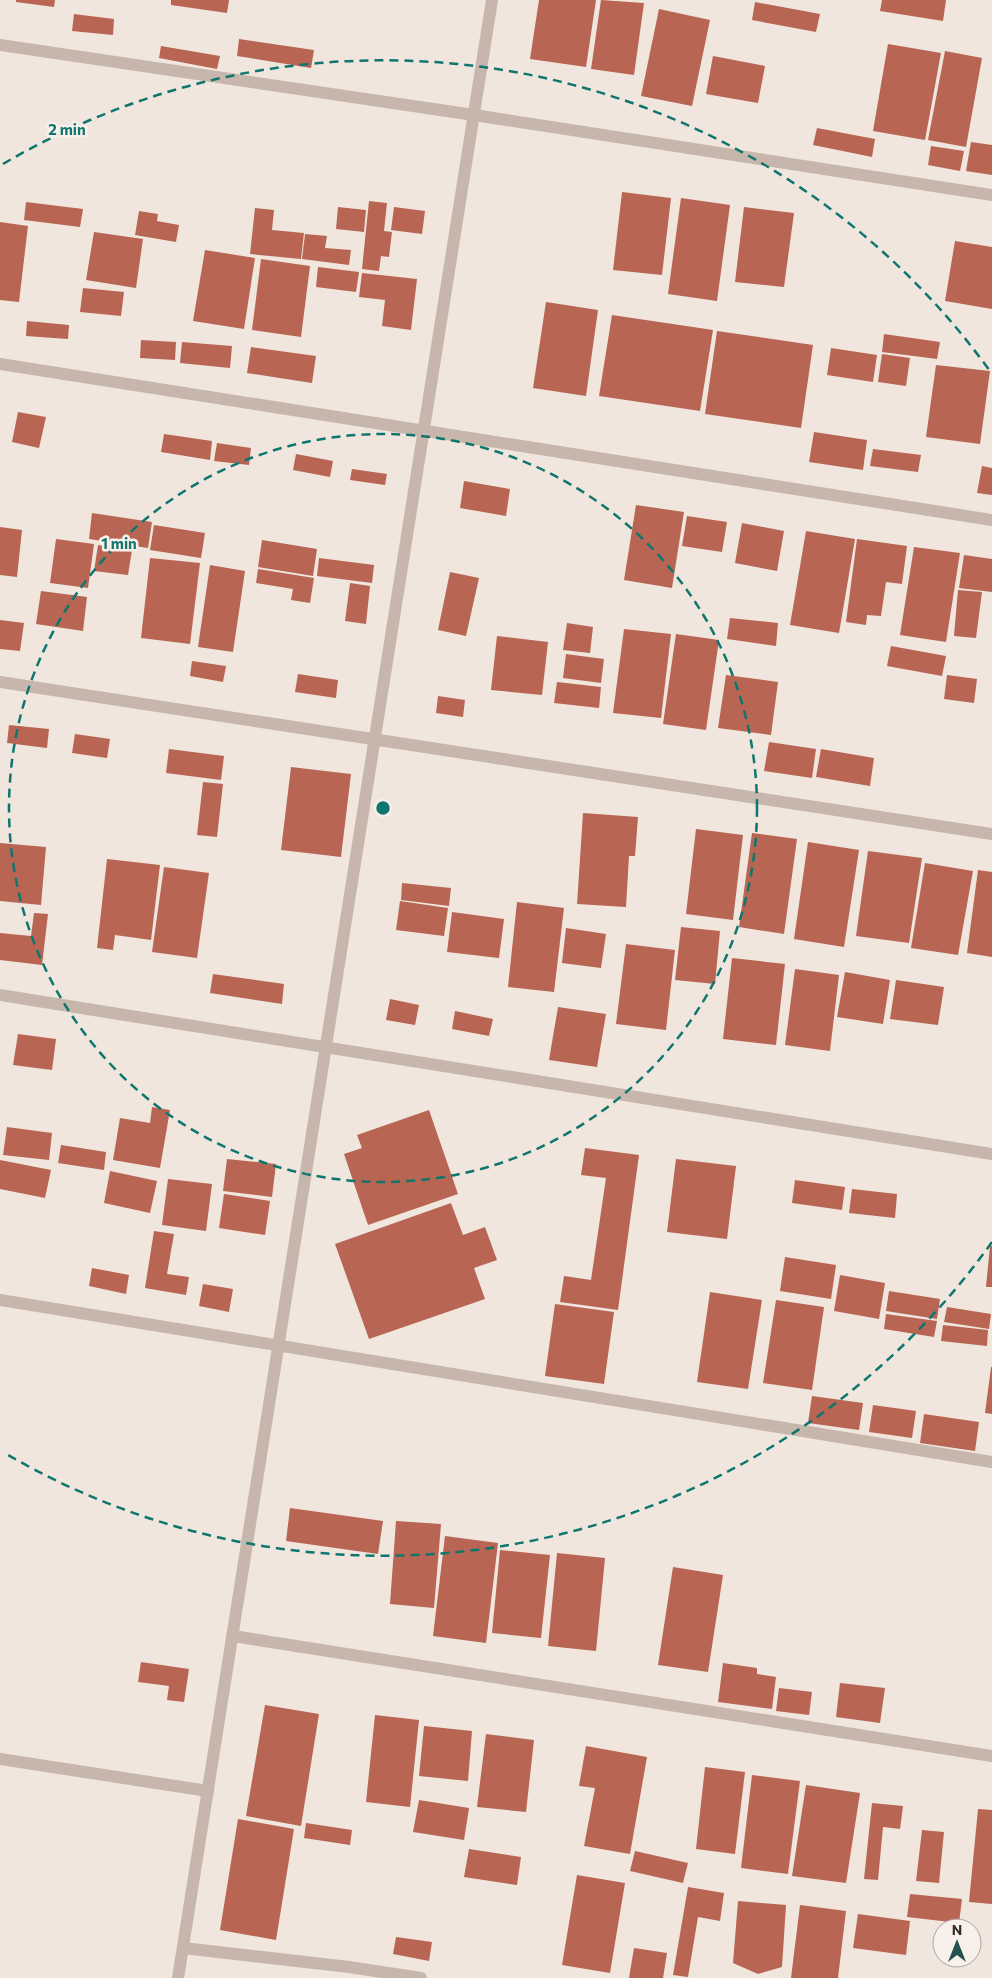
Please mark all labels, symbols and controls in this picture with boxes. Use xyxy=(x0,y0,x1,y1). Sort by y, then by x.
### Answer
text: 2 min xyxy=(48,120,86,138)
text: 1 min xyxy=(101,534,137,552)
centre of rings xyxy=(374,799,392,817)
north arrow xyxy=(932,1918,982,1968)
text: N xyxy=(952,1921,962,1938)

